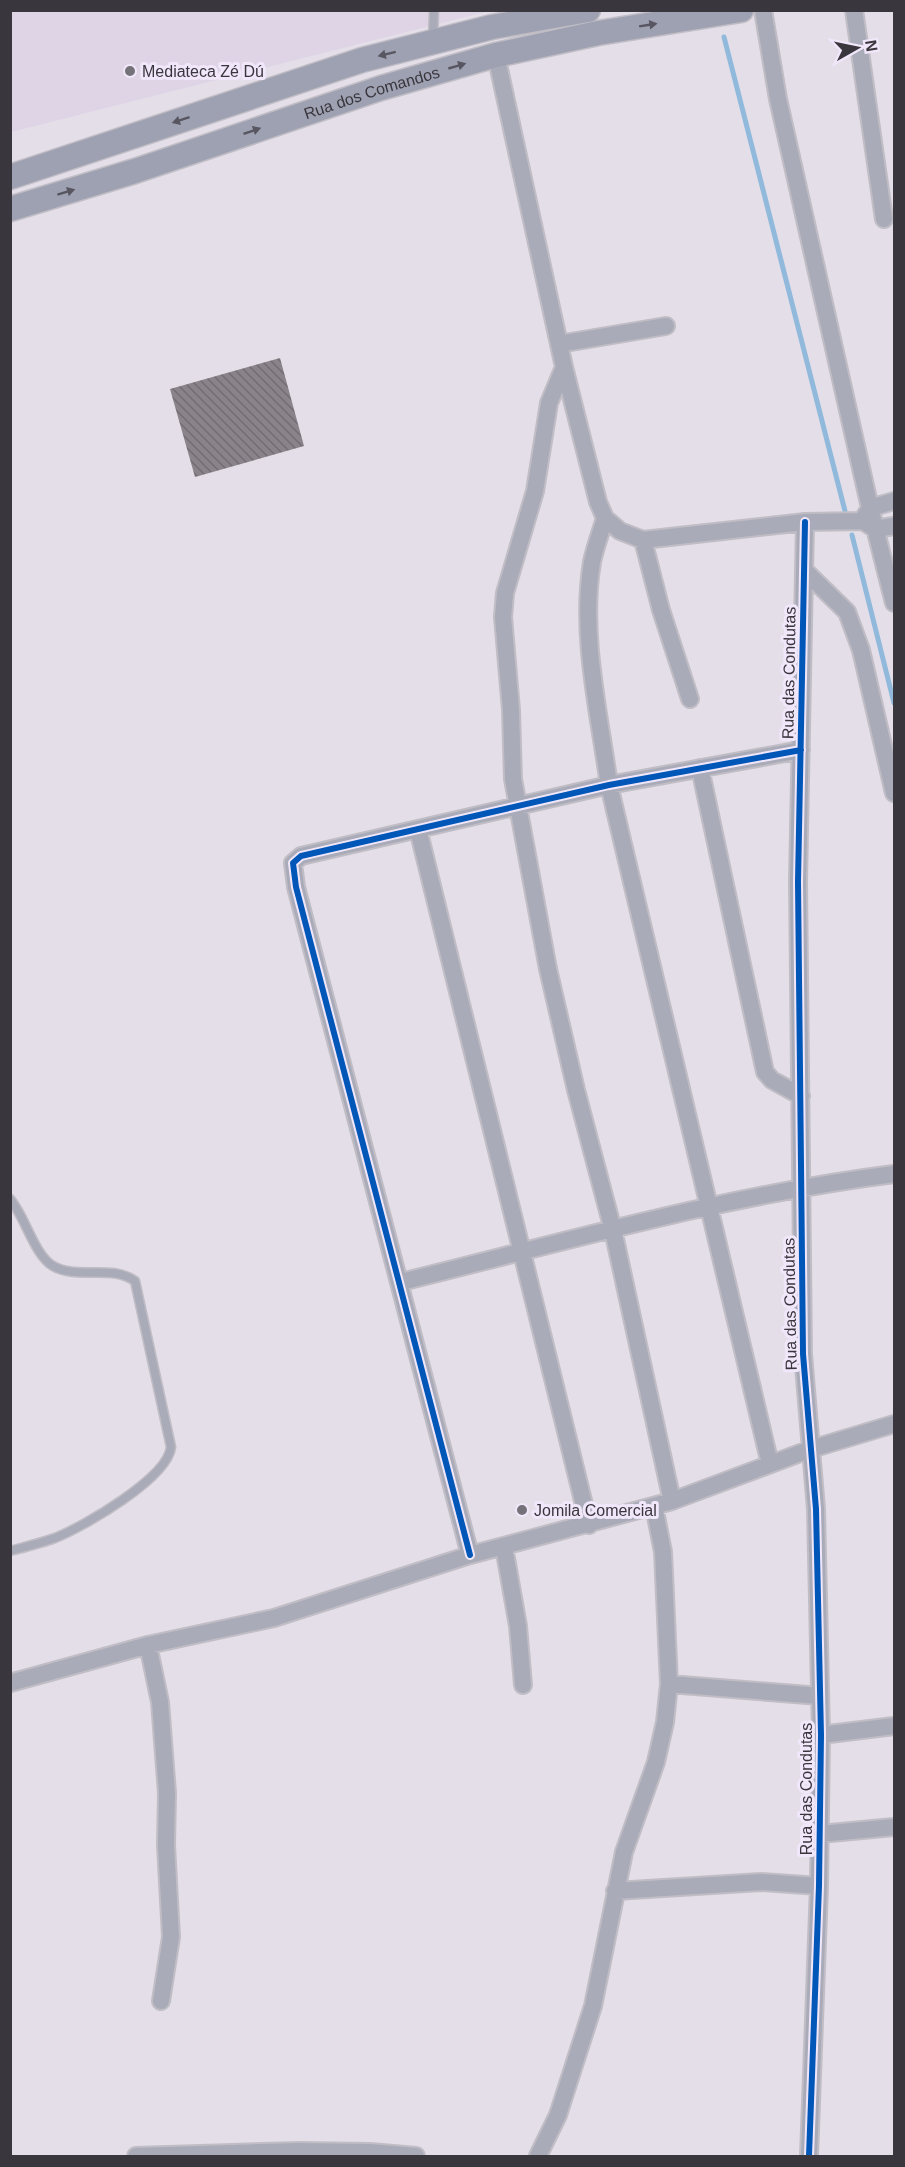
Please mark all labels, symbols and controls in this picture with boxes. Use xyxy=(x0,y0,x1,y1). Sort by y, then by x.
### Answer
north arrow xyxy=(827,18,887,78)
one-way arrow xyxy=(639,21,658,30)
text: N xyxy=(862,39,881,53)
one-way arrow xyxy=(378,50,396,59)
one-way arrow xyxy=(448,60,466,70)
place label: Mediateca Zé Dú xyxy=(142,63,264,80)
street label: Rua dos Comandos xyxy=(302,63,441,122)
marker: Mediateca Zé Dú xyxy=(123,64,137,78)
one-way arrow xyxy=(172,116,190,125)
one-way arrow xyxy=(243,126,261,135)
one-way arrow xyxy=(58,187,76,196)
street label: Rua das Condutas xyxy=(779,607,799,739)
street label: Rua das Condutas xyxy=(780,1238,800,1370)
place label: Jomila Comercial xyxy=(534,1502,657,1519)
marker: Jomila Comercial xyxy=(515,1503,529,1517)
street label: Rua das Condutas xyxy=(798,1723,815,1855)

